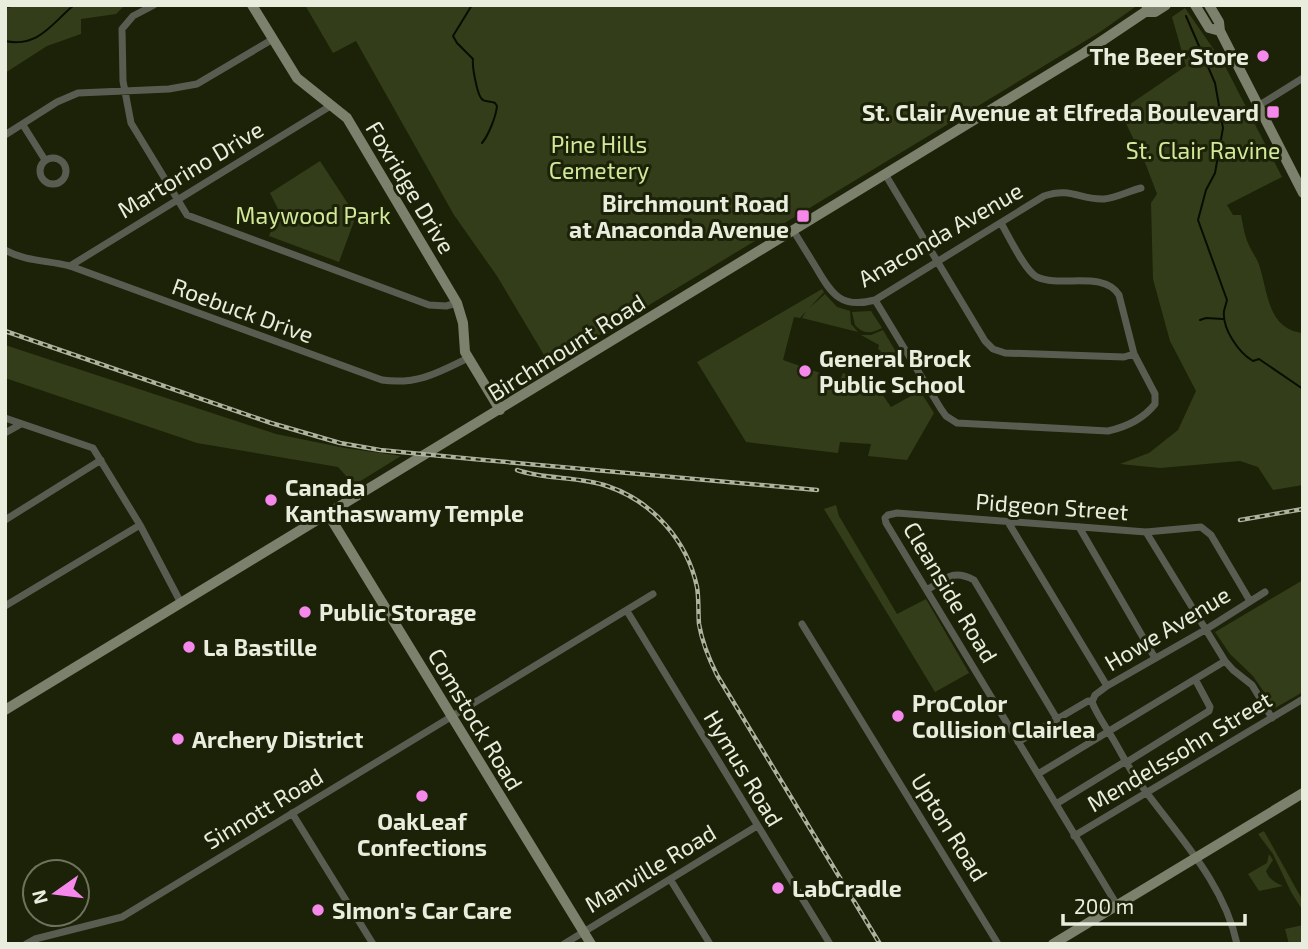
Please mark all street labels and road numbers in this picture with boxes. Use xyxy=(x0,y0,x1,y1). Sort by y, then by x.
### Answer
street label: Martorino Drive xyxy=(112,115,268,223)
street label: Foxridge Drive xyxy=(360,116,462,258)
street label: Anaconda Avenue xyxy=(853,176,1027,292)
street label: Roebuck Drive xyxy=(169,272,317,348)
street label: Birchmount Road xyxy=(482,287,650,407)
street label: Pidgeon Street xyxy=(975,487,1130,525)
street label: Cleanside Road xyxy=(898,517,1004,667)
street label: Howe Avenue xyxy=(1099,580,1235,676)
street label: Comstock Road xyxy=(423,643,529,795)
street label: Mendelssohn Street xyxy=(1082,685,1277,817)
street label: Hymus Road xyxy=(698,705,790,831)
street label: Sinnott Road xyxy=(198,761,328,855)
street label: Upton Road xyxy=(906,768,994,886)
street label: Manville Road xyxy=(579,818,721,918)

